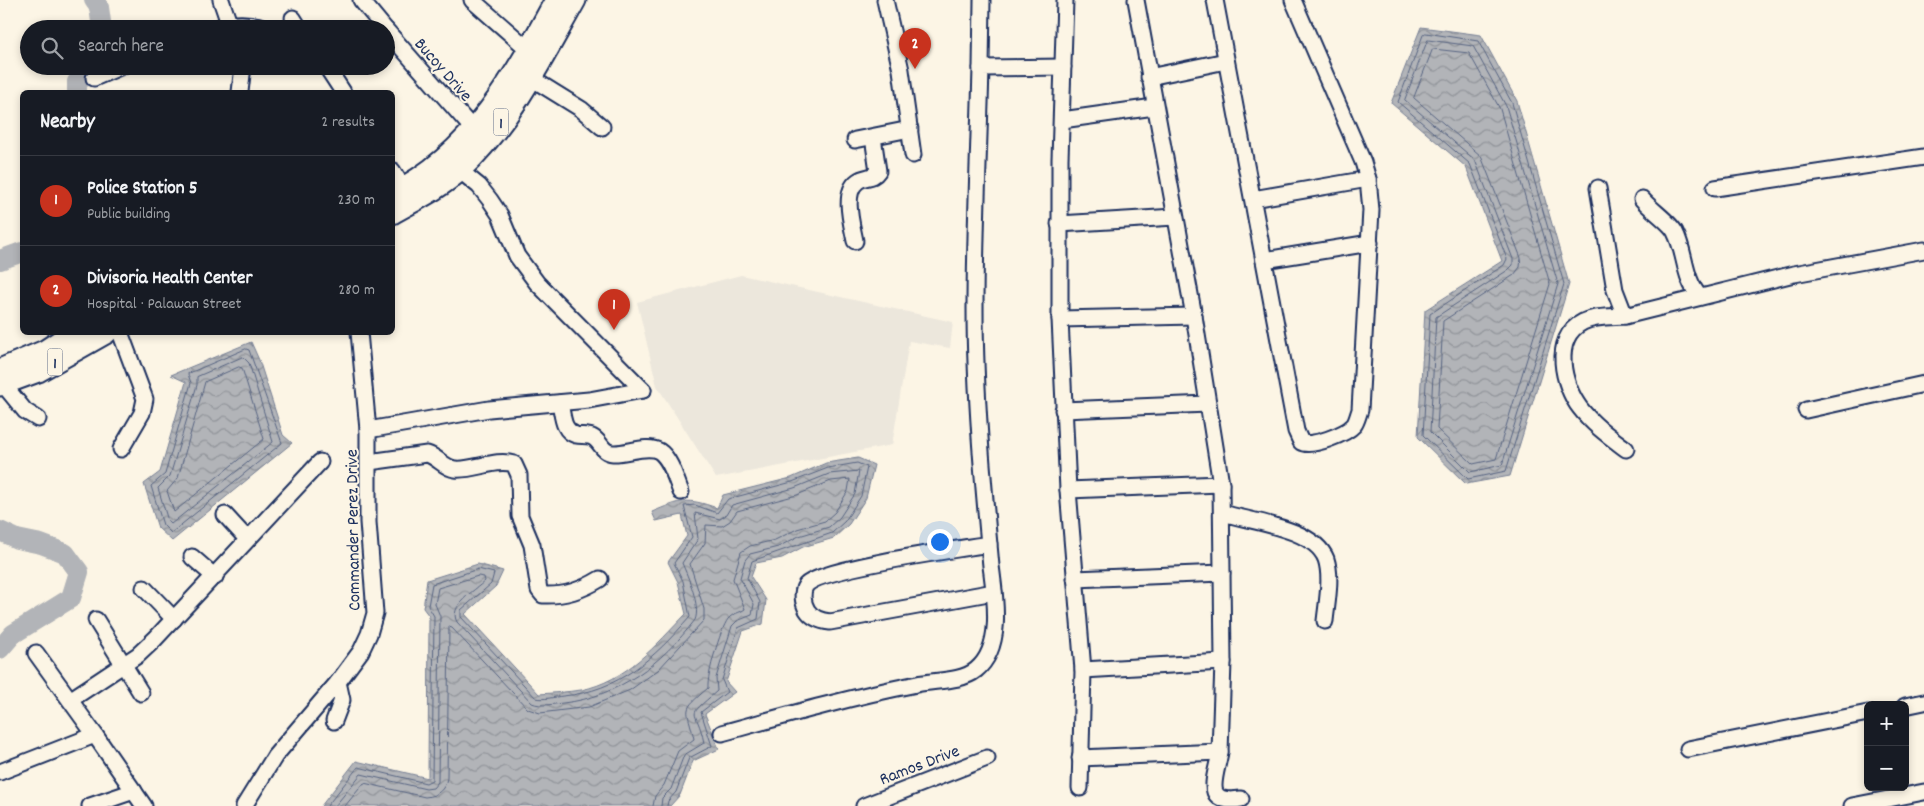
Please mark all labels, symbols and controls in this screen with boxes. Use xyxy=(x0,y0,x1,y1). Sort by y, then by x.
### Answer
search box xyxy=(20,20,395,75)
pin: 2 xyxy=(899,28,931,69)
street label: Bucoy Drive xyxy=(407,33,477,108)
icon: search xyxy=(38,34,66,62)
text: Search here xyxy=(78,34,164,61)
text: Nearby xyxy=(40,108,95,138)
road number: 1 xyxy=(494,108,508,136)
text: 2 results xyxy=(321,111,375,134)
text: Police Station 5 xyxy=(87,176,198,203)
text: 1 xyxy=(54,189,58,212)
text: 230 m xyxy=(338,189,375,212)
text: Public building xyxy=(87,203,170,226)
text: Divisoria Health Center xyxy=(87,266,252,293)
text: 2 xyxy=(53,279,60,302)
text: 280 m xyxy=(338,279,375,302)
pin: 1 xyxy=(598,289,630,330)
text: Hospital · Palawan Street xyxy=(87,293,241,316)
road number: 1 xyxy=(48,348,62,376)
street label: Commander Perez Drive xyxy=(341,449,368,611)
your location xyxy=(927,529,953,555)
map controls xyxy=(1864,701,1909,791)
button: + xyxy=(1864,701,1909,746)
street label: Ramos Drive xyxy=(876,740,964,793)
button: − xyxy=(1864,746,1909,791)

